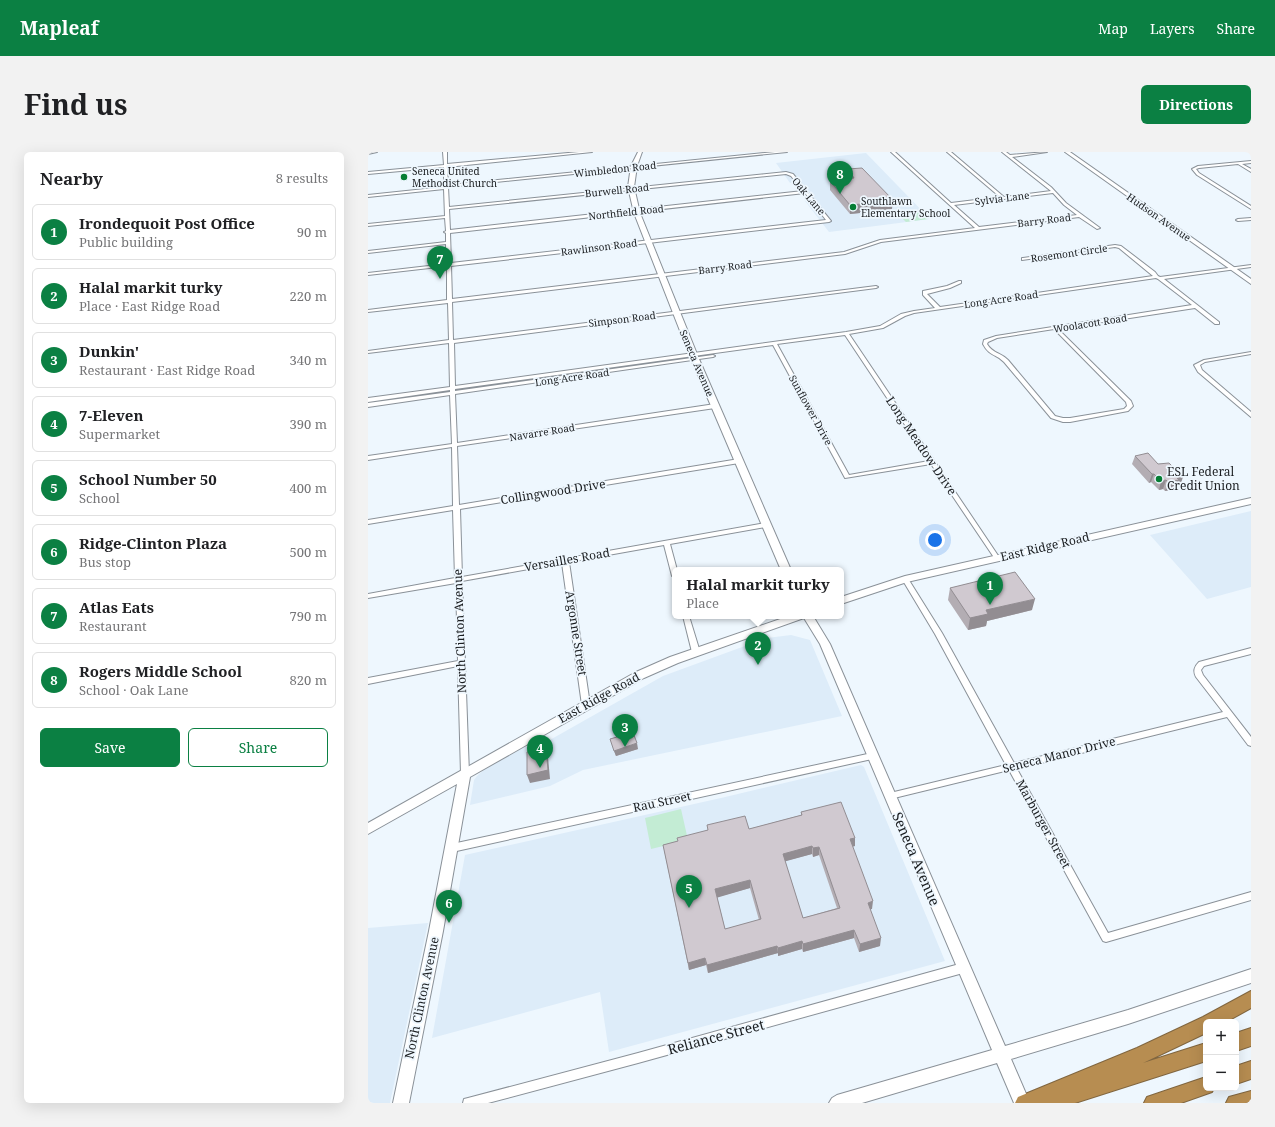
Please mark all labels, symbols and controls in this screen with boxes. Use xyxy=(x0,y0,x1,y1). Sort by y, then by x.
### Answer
text: Mapleaf xyxy=(20,15,98,41)
text: Map xyxy=(1098,19,1128,38)
text: Layers xyxy=(1150,19,1195,38)
text: Share xyxy=(1217,19,1255,38)
text: Find us xyxy=(24,85,128,123)
button: Directions xyxy=(1141,85,1251,124)
street label: Wimbledon Road xyxy=(573,158,657,180)
pin: 8 xyxy=(827,161,853,194)
place label: Seneca United Methodist Church xyxy=(412,164,498,190)
text: Nearby xyxy=(40,167,103,190)
text: 8 results xyxy=(276,169,328,187)
marker: Seneca United Methodist Church xyxy=(399,172,409,182)
street label: Oak Lane xyxy=(789,174,829,218)
street label: Burwell Road xyxy=(584,180,650,200)
street label: Sylvia Lane xyxy=(974,188,1030,208)
street label: Hudson Avenue xyxy=(1124,190,1194,244)
place label: Southlawn Elementary School xyxy=(861,194,950,220)
street label: Northfield Road xyxy=(588,201,664,223)
marker: Southlawn Elementary School xyxy=(848,202,858,212)
street label: Barry Road xyxy=(1016,210,1072,230)
text: Irondequoit Post Office xyxy=(79,213,255,233)
text: 1 xyxy=(50,223,58,241)
text: 90 m xyxy=(297,223,327,241)
text: Public building xyxy=(79,233,173,251)
street label: Rawlinson Road xyxy=(560,235,638,259)
street label: Rosemont Circle xyxy=(1030,241,1108,265)
pin: 7 xyxy=(427,246,453,279)
street label: Barry Road xyxy=(697,257,753,277)
text: Halal markit turky xyxy=(79,277,222,297)
text: 2 xyxy=(50,287,58,305)
text: 220 m xyxy=(290,287,327,305)
street label: Long Acre Road xyxy=(963,287,1039,311)
text: Place · East Ridge Road xyxy=(79,297,220,315)
street label: Simpson Road xyxy=(588,308,656,330)
street label: Woolacott Road xyxy=(1052,310,1128,336)
street label: Seneca Avenue xyxy=(677,327,717,399)
text: Dunkin' xyxy=(79,341,139,361)
text: 3 xyxy=(50,351,58,369)
text: 340 m xyxy=(290,351,327,369)
text: Restaurant · East Ridge Road xyxy=(79,361,255,379)
street label: Long Acre Road xyxy=(534,365,610,389)
street label: Sunflower Drive xyxy=(786,372,836,448)
street label: Long Meadow Drive xyxy=(882,393,961,498)
text: 7-Eleven xyxy=(79,405,143,425)
text: 4 xyxy=(50,415,58,433)
text: 390 m xyxy=(290,415,327,433)
street label: Navarre Road xyxy=(508,420,576,444)
text: Supermarket xyxy=(79,425,160,443)
place label: ESL Federal Credit Union xyxy=(1167,463,1240,494)
text: School Number 50 xyxy=(79,469,217,489)
marker: ESL Federal Credit Union xyxy=(1154,474,1164,484)
street label: Collingwood Drive xyxy=(499,475,607,508)
text: 5 xyxy=(50,479,58,497)
text: 400 m xyxy=(290,479,327,497)
text: School xyxy=(79,489,120,507)
street label: East Ridge Road xyxy=(999,528,1092,565)
your location xyxy=(925,530,945,550)
text: Ridge-Clinton Plaza xyxy=(79,533,227,553)
text: 6 xyxy=(50,543,58,561)
text: 500 m xyxy=(290,543,327,561)
street label: Versailles Road xyxy=(523,543,612,575)
text: Bus stop xyxy=(79,553,131,571)
popup xyxy=(672,567,844,619)
street label: North Clinton Avenue xyxy=(449,569,470,693)
pin: 1 xyxy=(977,572,1003,605)
text: Halal markit turky xyxy=(686,574,830,594)
street label: Argonne Street xyxy=(561,589,592,677)
text: Place xyxy=(686,594,719,612)
text: Atlas Eats xyxy=(79,597,154,617)
text: 7 xyxy=(50,607,58,625)
text: 790 m xyxy=(290,607,327,625)
text: Restaurant xyxy=(79,617,147,635)
pin: 2 xyxy=(745,632,771,665)
text: Rogers Middle School xyxy=(79,661,242,681)
street label: East Ridge Road xyxy=(555,668,643,727)
text: 8 xyxy=(50,671,58,689)
text: 820 m xyxy=(290,671,327,689)
text: School · Oak Lane xyxy=(79,681,188,699)
pin: 3 xyxy=(612,714,638,747)
button: Save xyxy=(40,728,180,767)
button: Share xyxy=(188,728,328,767)
street label: Seneca Manor Drive xyxy=(1001,732,1117,777)
pin: 4 xyxy=(527,735,553,768)
street label: Marburger Street xyxy=(1012,776,1075,871)
street label: Rau Street xyxy=(631,787,692,816)
street label: Seneca Avenue xyxy=(888,809,945,909)
pin: 5 xyxy=(676,875,702,908)
pin: 6 xyxy=(436,890,462,923)
street label: North Clinton Avenue xyxy=(400,935,443,1060)
street label: Reliance Street xyxy=(665,1014,766,1059)
map controls xyxy=(1203,1019,1239,1091)
button: + xyxy=(1203,1019,1239,1055)
button: − xyxy=(1203,1055,1239,1091)

